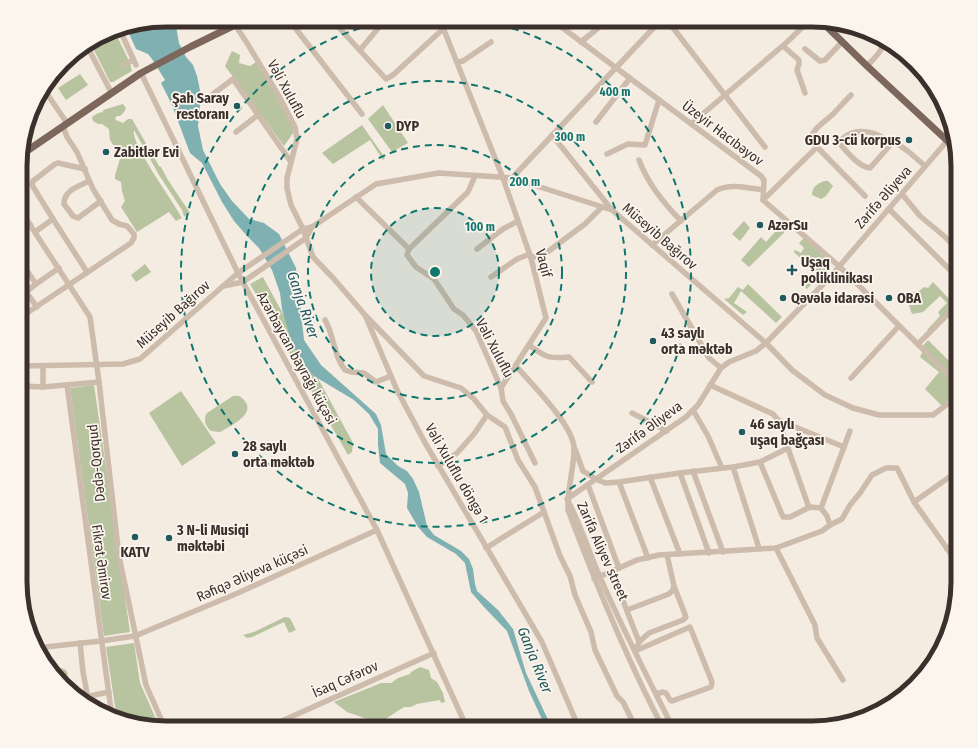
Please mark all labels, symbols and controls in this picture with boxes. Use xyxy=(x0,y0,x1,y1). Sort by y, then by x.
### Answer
street label: Vəli Xuluflu xyxy=(264,57,310,121)
text: 400 m xyxy=(600,85,630,99)
place label: Şah Saray restoranı xyxy=(172,90,229,123)
street label: Üzeyir Hacıbəyov xyxy=(679,97,768,170)
marker: Şah Saray restoranı xyxy=(232,101,242,111)
place label: DYP xyxy=(396,118,419,135)
marker: DYP xyxy=(383,121,393,131)
text: 300 m xyxy=(554,130,585,144)
place label: GDU 3-cü korpus xyxy=(805,132,901,149)
marker: GDU 3-cü korpus xyxy=(904,135,914,145)
place label: Zabitlər Evi xyxy=(114,144,180,161)
marker: Zabitlər Evi xyxy=(101,147,111,157)
street label: Zərifə Əliyeva xyxy=(852,162,915,232)
text: 200 m xyxy=(509,175,540,189)
street label: Müseyib Bağırov xyxy=(619,199,701,274)
place label: AzərSu xyxy=(767,217,808,234)
text: 100 m xyxy=(465,220,495,234)
marker: AzərSu xyxy=(755,220,765,230)
street label: Vaqif xyxy=(532,247,556,281)
place label: Uşaq poliklinikası xyxy=(801,254,873,287)
marker: Uşaq poliklinikası xyxy=(786,264,798,276)
centre of rings xyxy=(428,265,442,279)
water label: Ganja River xyxy=(283,269,323,342)
street label: Müseyib Bağırov xyxy=(133,276,214,352)
street label: Azərbaycan bayrağı küçəsi xyxy=(253,289,340,428)
place label: Qəvələ idarəsi xyxy=(791,290,874,307)
place label: OBA xyxy=(897,290,922,307)
marker: Qəvələ idarəsi xyxy=(778,293,788,303)
marker: OBA xyxy=(884,293,894,303)
street label: Vəli Xuluflu xyxy=(472,316,517,381)
place label: 43 saylı orta məktəb xyxy=(661,325,733,358)
marker: 43 saylı orta məktəb xyxy=(648,336,658,346)
street label: Zərifə Əliyeva xyxy=(613,398,686,457)
place label: 46 saylı uşaq bağçası xyxy=(750,416,824,450)
street label: Vəli Xuluflu döngə 1 xyxy=(421,421,492,526)
street label: Dədə-Qorqud xyxy=(84,423,109,503)
marker: 46 saylı uşaq bağçası xyxy=(737,427,747,437)
place label: 28 saylı orta məktəb xyxy=(242,438,315,471)
marker: 28 saylı orta məktəb xyxy=(230,449,240,459)
street label: Zarifa Aliyev street xyxy=(573,499,632,604)
place label: 3 N-li Musiqi məktəbi xyxy=(176,522,249,555)
street label: Fikrət Əmirov xyxy=(88,523,115,601)
marker: KATV xyxy=(130,532,140,542)
marker: 3 N-li Musiqi məktəbi xyxy=(164,533,174,543)
street label: Rəfiqə Əliyeva küçəsi xyxy=(194,541,311,606)
place label: KATV xyxy=(120,544,150,561)
water label: Ganja River xyxy=(514,624,557,697)
street label: İsaq Cəfərov xyxy=(310,657,381,702)

